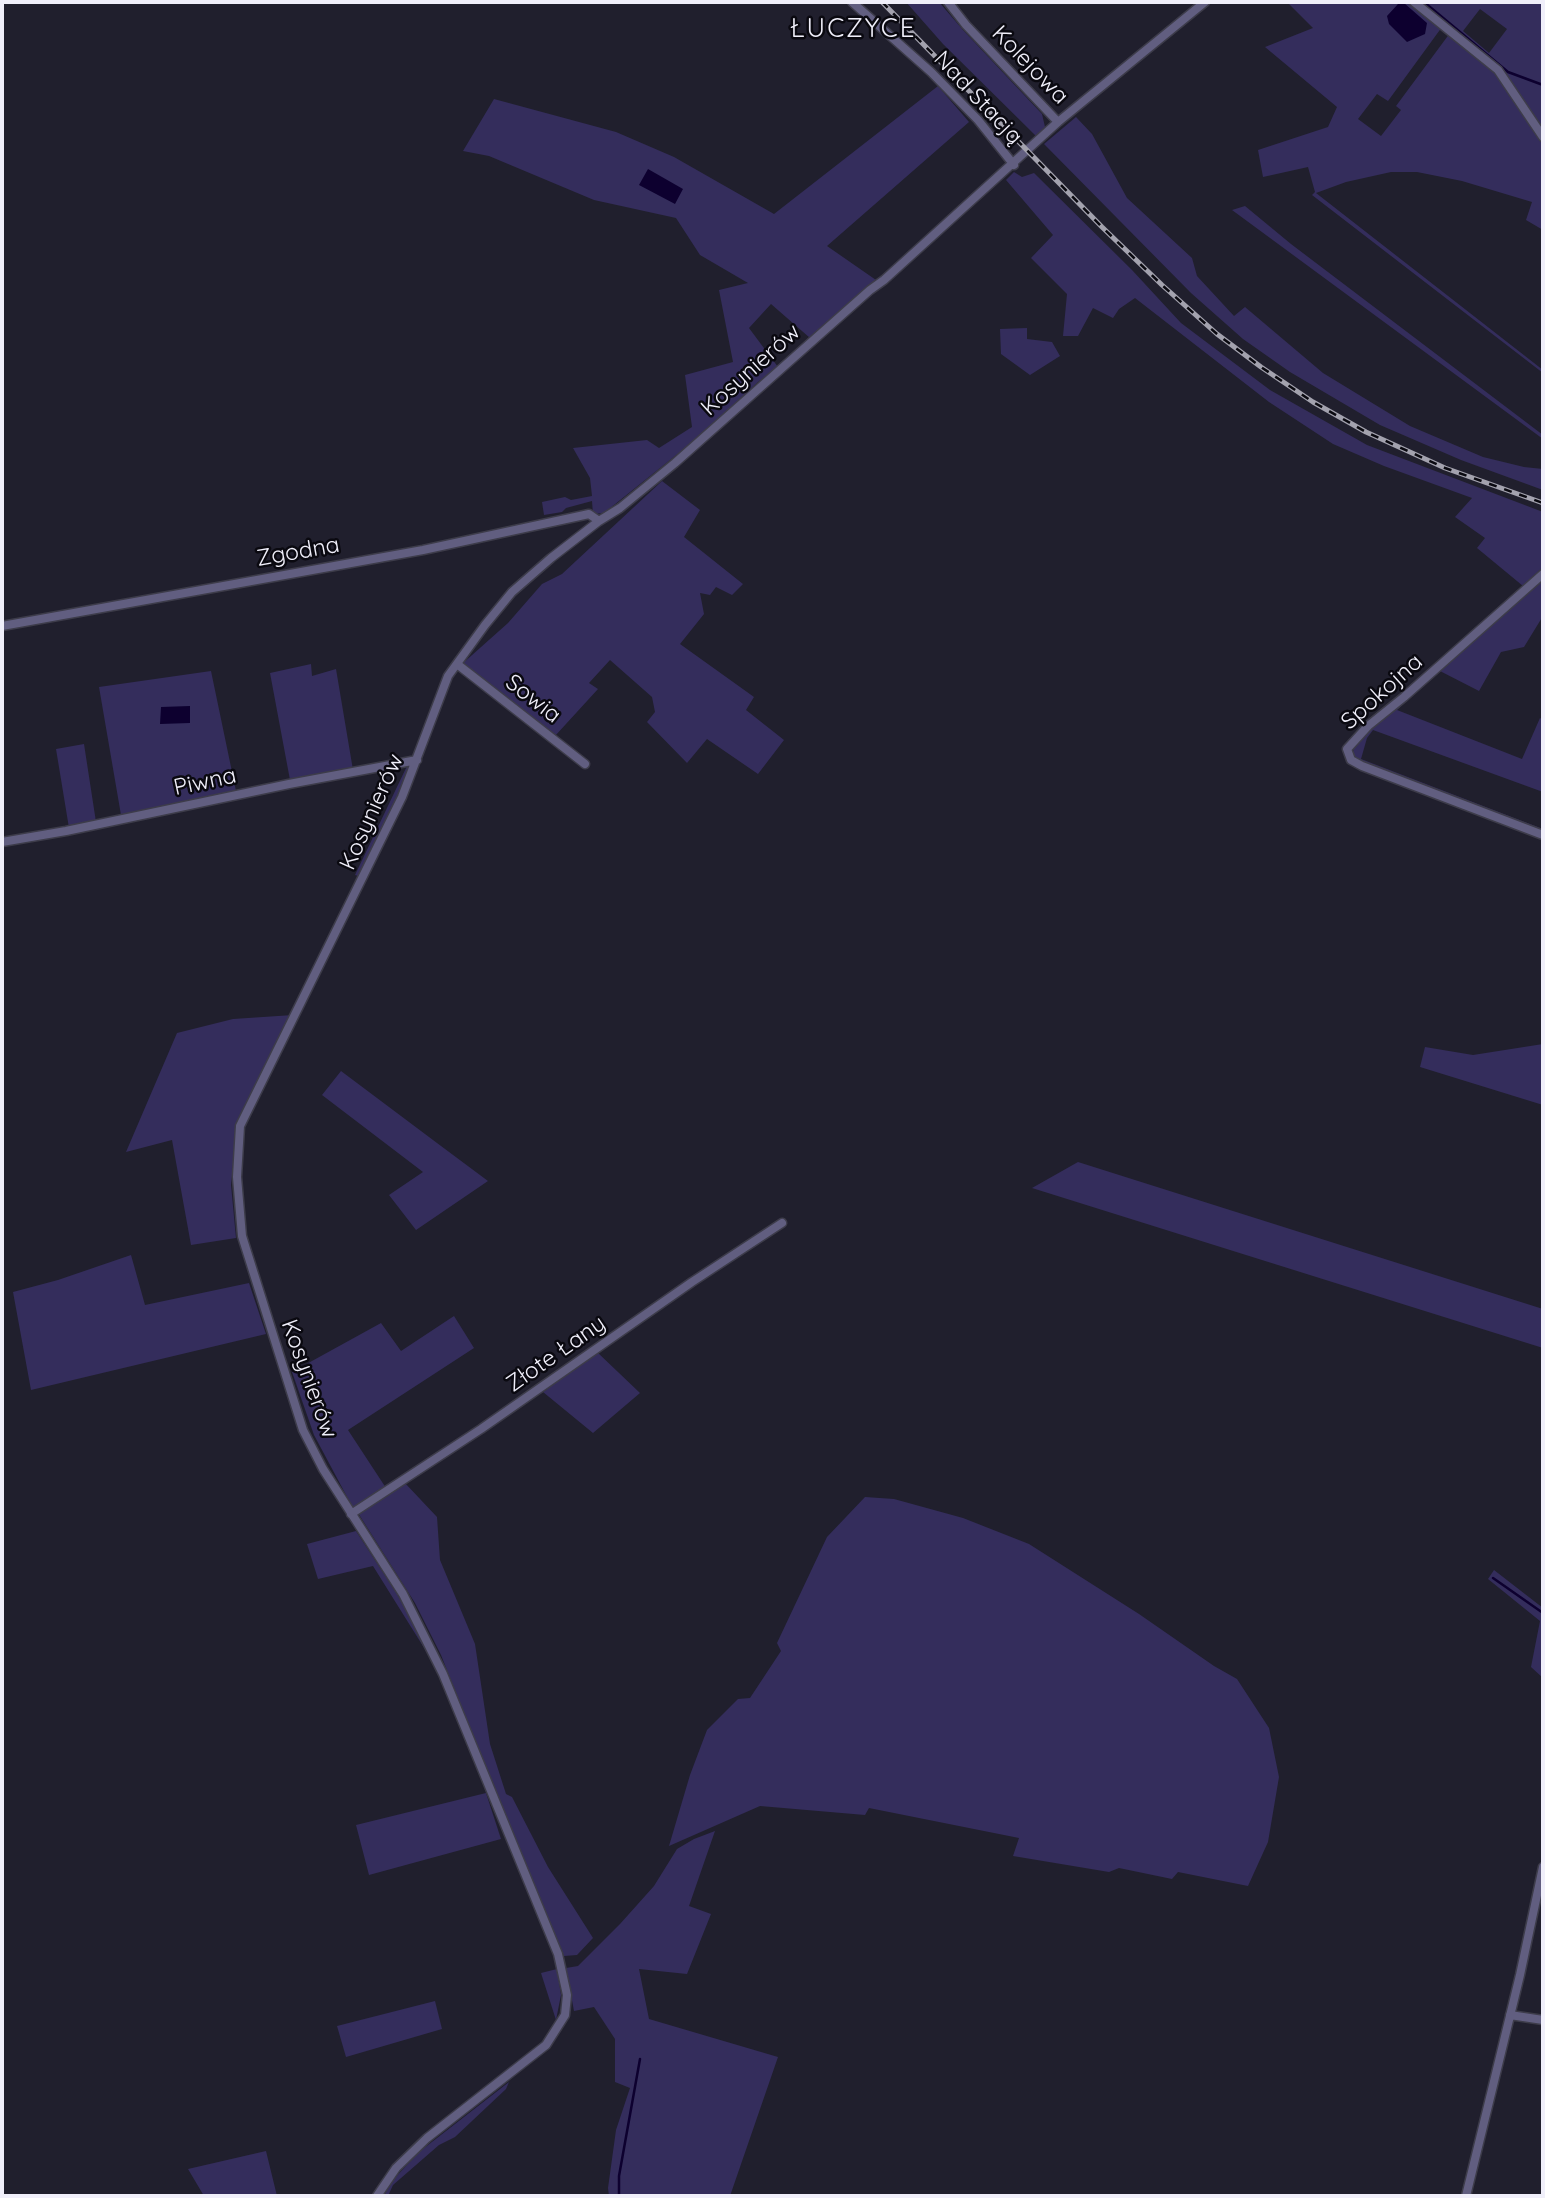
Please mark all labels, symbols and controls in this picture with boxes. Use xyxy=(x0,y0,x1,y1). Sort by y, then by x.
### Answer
district label: ŁUCZYCE xyxy=(790,13,916,45)
street label: Kolejowa xyxy=(986,20,1074,110)
street label: Nad Stacją xyxy=(928,46,1028,150)
street label: Kosynierów xyxy=(696,318,806,422)
street label: Zgodna xyxy=(254,531,342,573)
street label: Spokojna xyxy=(1336,648,1428,736)
street label: Sowia xyxy=(500,669,566,729)
street label: Kosynierów xyxy=(334,750,410,874)
street label: Piwna xyxy=(171,762,239,802)
street label: Złote Łany xyxy=(501,1310,611,1398)
street label: Kosynierów xyxy=(275,1316,343,1442)

